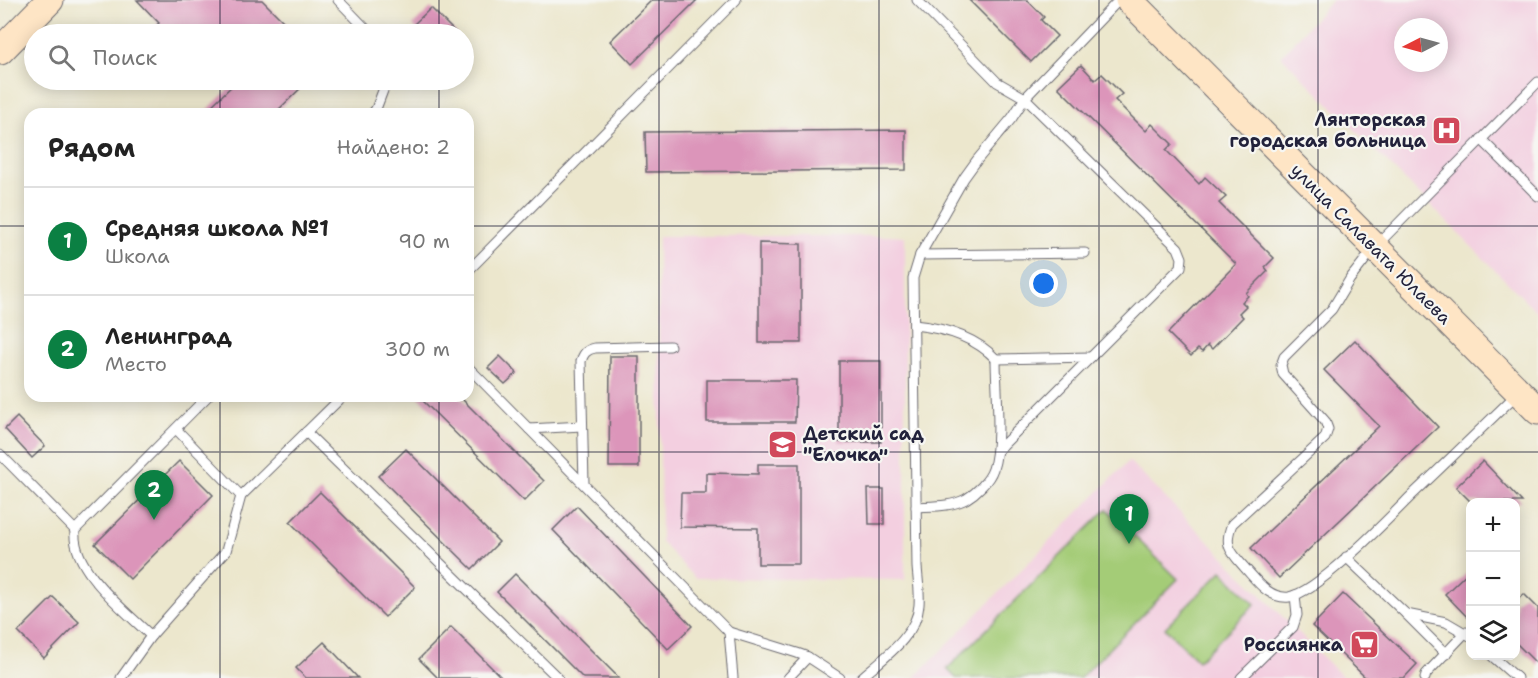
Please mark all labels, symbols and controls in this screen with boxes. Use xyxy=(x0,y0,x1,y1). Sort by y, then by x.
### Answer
north arrow xyxy=(1394,18,1448,72)
search box xyxy=(24,24,474,90)
icon: search xyxy=(45,41,78,74)
text: Поиск xyxy=(93,43,157,72)
place label: Лянторская городская больница xyxy=(1229,108,1427,153)
hospital icon: Лянторская городская больница xyxy=(1431,114,1463,146)
text: Рядом xyxy=(48,130,135,165)
text: Найдено: 2 xyxy=(337,134,450,160)
street label: улица Салавата Юлаева xyxy=(1285,158,1457,330)
text: Средняя школа №1 xyxy=(105,214,329,243)
text: 1 xyxy=(63,228,72,254)
text: 90 m xyxy=(398,228,450,254)
text: Школа xyxy=(105,243,170,269)
your location xyxy=(1029,269,1058,298)
text: Ленинград xyxy=(105,322,232,351)
text: 2 xyxy=(61,336,75,362)
text: 300 m xyxy=(384,336,450,362)
text: Место xyxy=(105,351,167,377)
place label: Детский сад "Елочка" xyxy=(803,422,924,467)
school or university icon: Детский сад "Елочка" xyxy=(766,428,798,460)
pin: 2 xyxy=(134,470,174,520)
pin: 1 xyxy=(1110,494,1148,544)
map controls xyxy=(1466,498,1520,660)
button: + xyxy=(1466,498,1520,552)
button: − xyxy=(1466,552,1520,606)
button: layers xyxy=(1466,606,1520,660)
supermarket icon: Россиянка xyxy=(1348,629,1380,661)
place label: Россиянка xyxy=(1244,633,1344,657)

